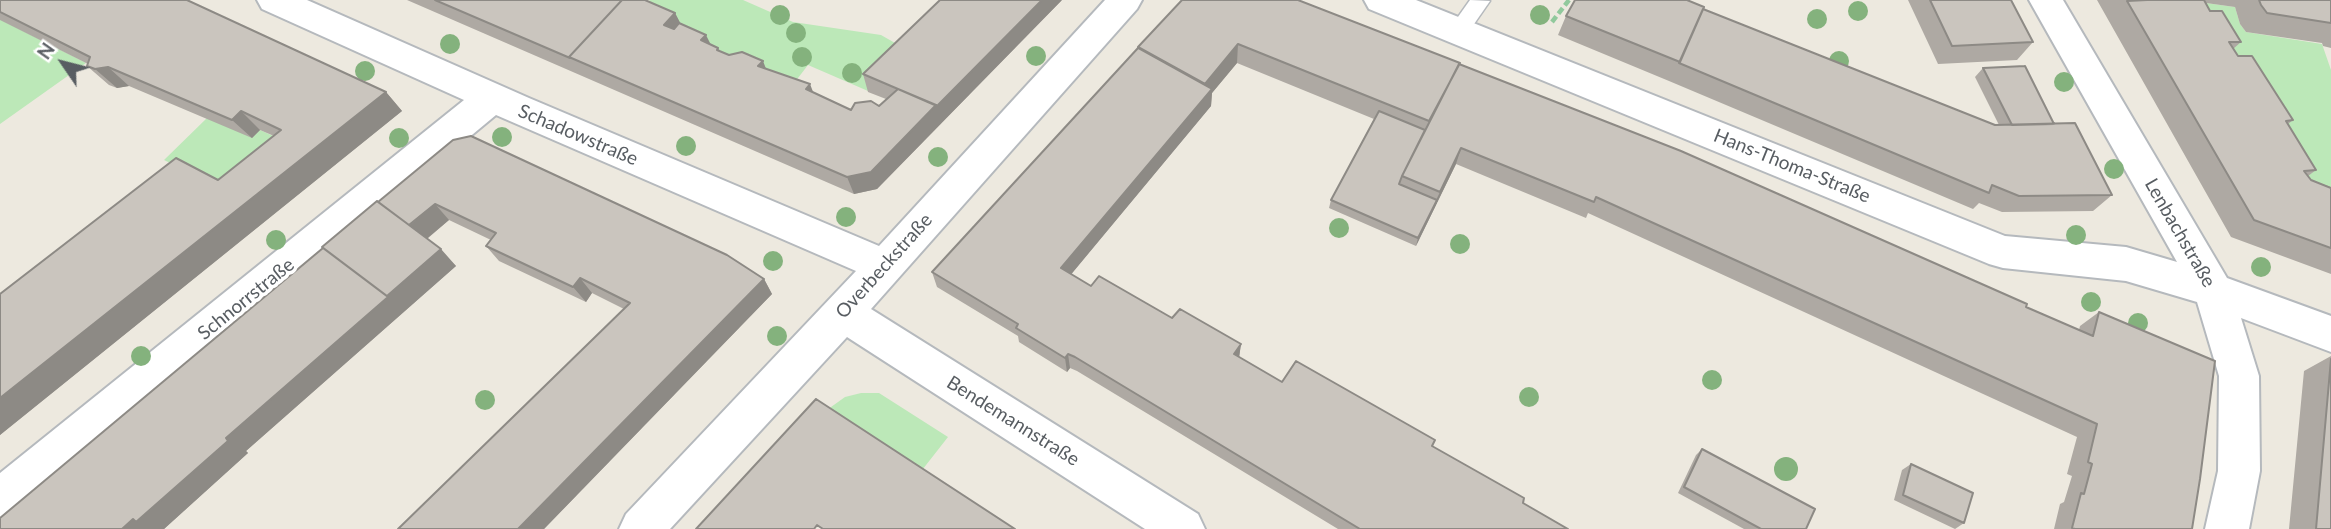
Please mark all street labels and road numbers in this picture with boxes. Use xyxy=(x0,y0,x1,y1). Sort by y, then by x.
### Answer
street label: Schadowstraße xyxy=(515,100,641,170)
street label: Hans-Thoma-Straße xyxy=(1710,124,1874,208)
street label: Lenbachstraße xyxy=(2140,175,2220,291)
street label: Overbeckstraße xyxy=(831,209,937,323)
street label: Schnorrstraße xyxy=(193,253,299,345)
street label: Bendemannstraße xyxy=(942,371,1084,471)

